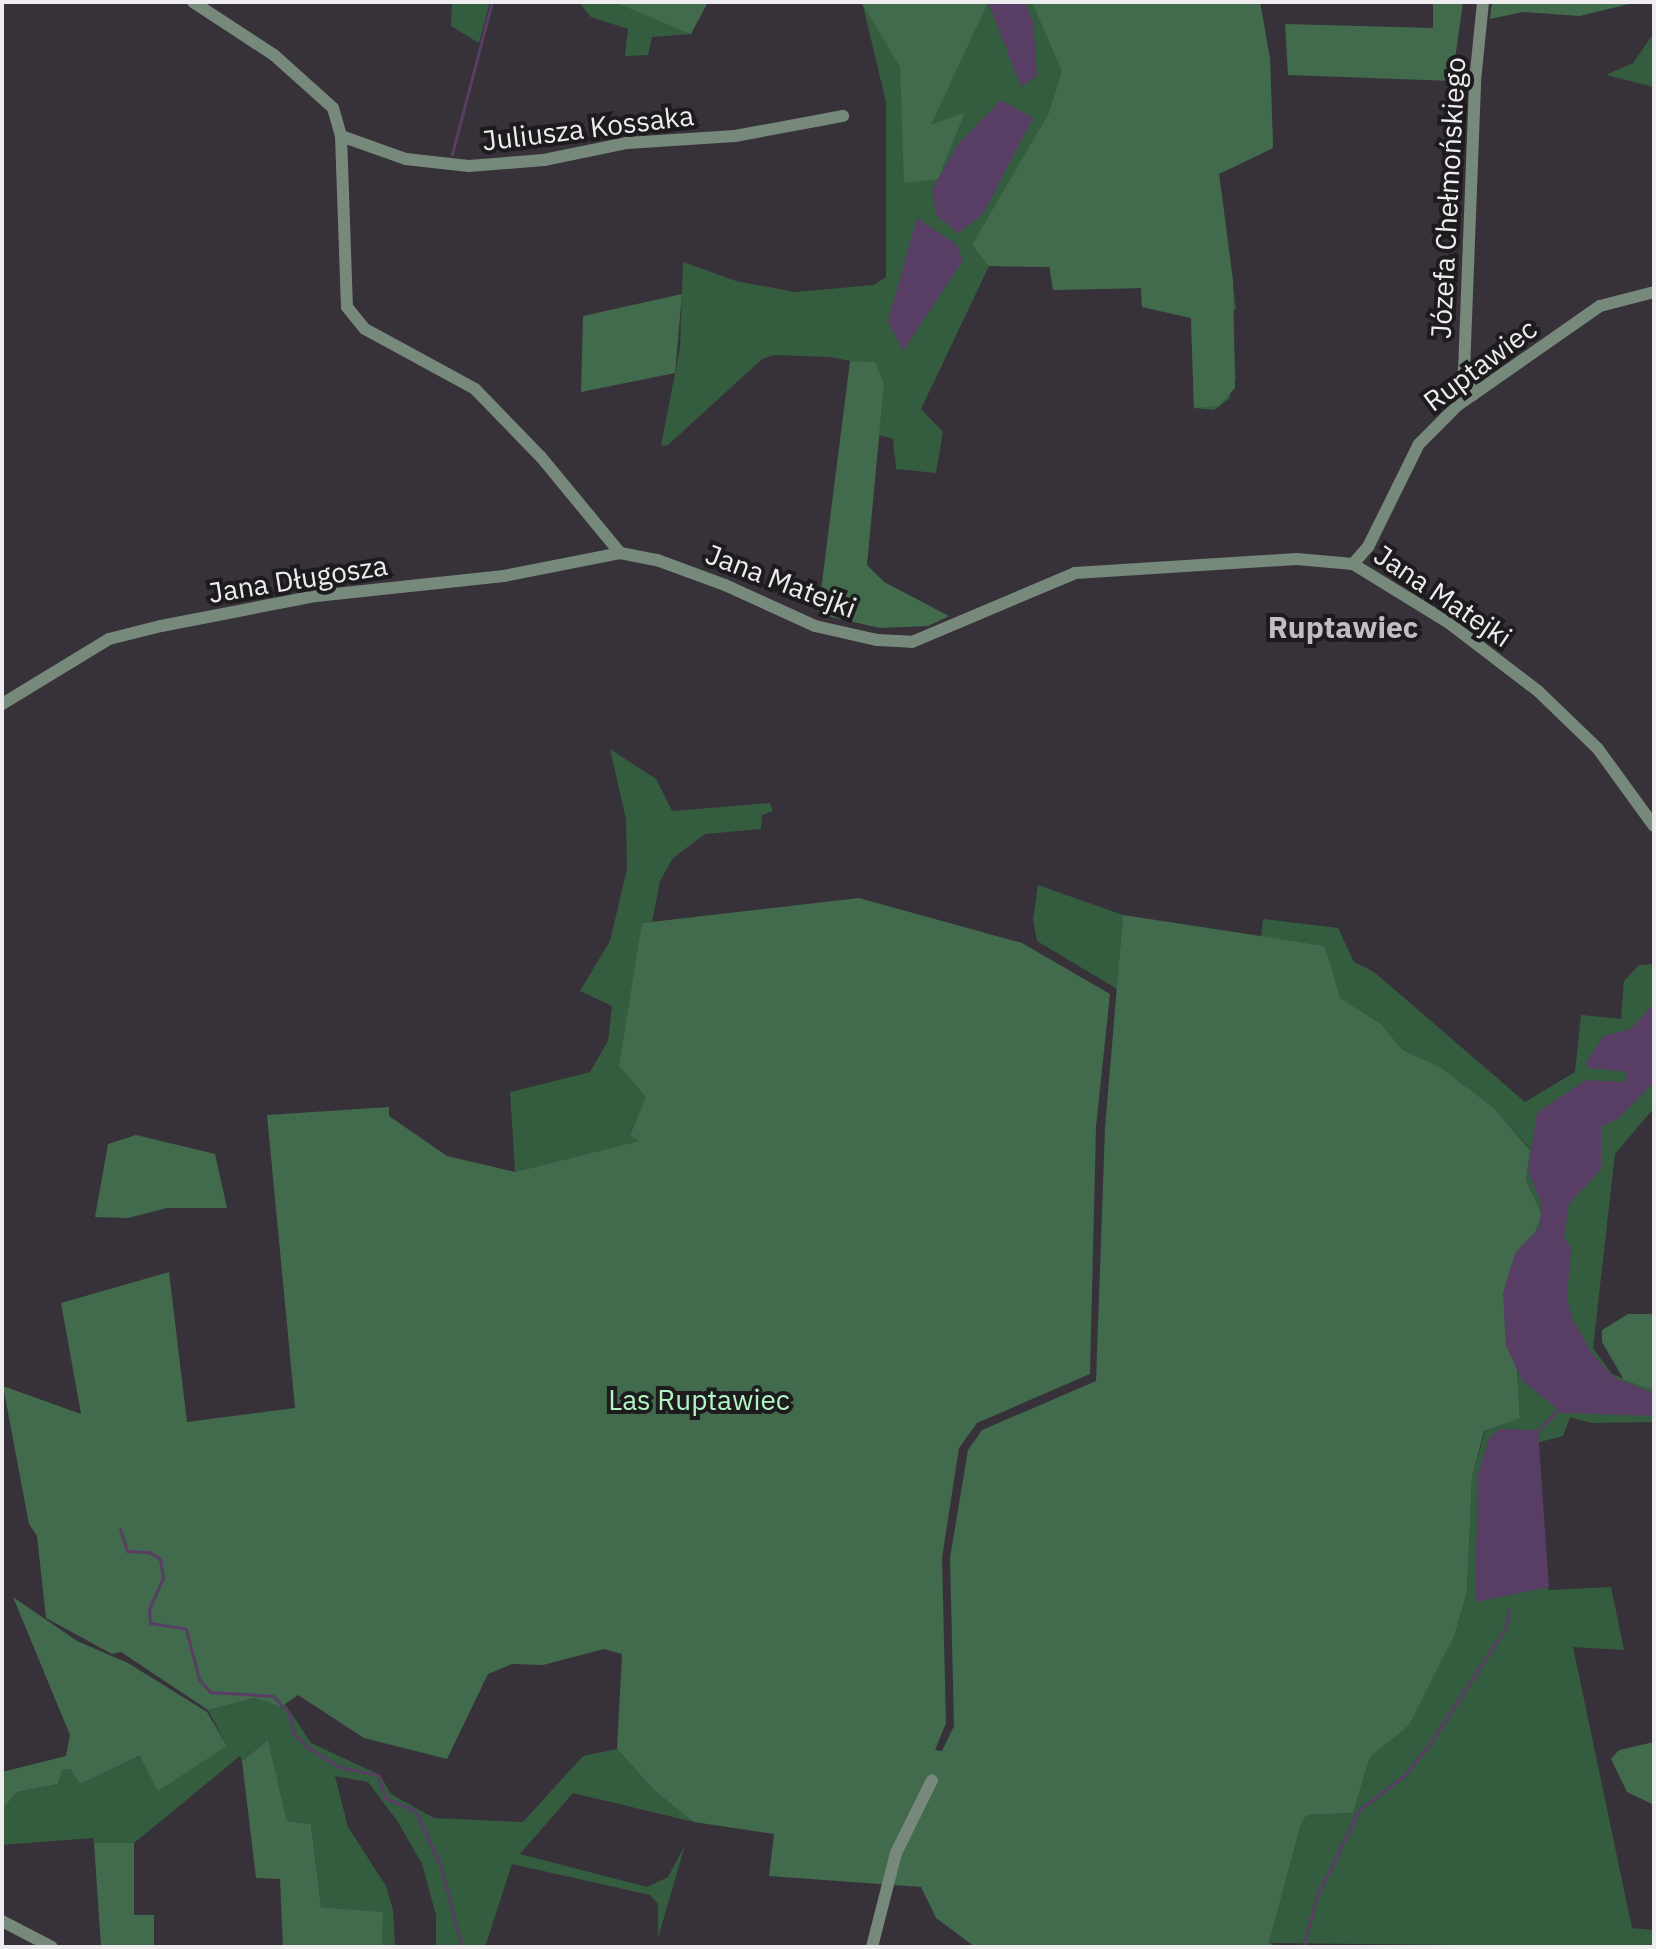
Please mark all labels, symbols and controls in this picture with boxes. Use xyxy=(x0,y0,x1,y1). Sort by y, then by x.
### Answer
street label: Józefa Chełmońskiego xyxy=(1424,56,1472,340)
street label: Juliusza Kossaka xyxy=(480,98,696,158)
street label: Ruptawiec xyxy=(1417,312,1543,418)
street label: Jana Matejki xyxy=(701,537,861,625)
street label: Jana Matejki xyxy=(1368,538,1518,654)
street label: Jana Długosza xyxy=(206,548,390,610)
district label: Ruptawiec xyxy=(1268,609,1418,645)
park label: Las Ruptawiec xyxy=(608,1383,790,1417)

